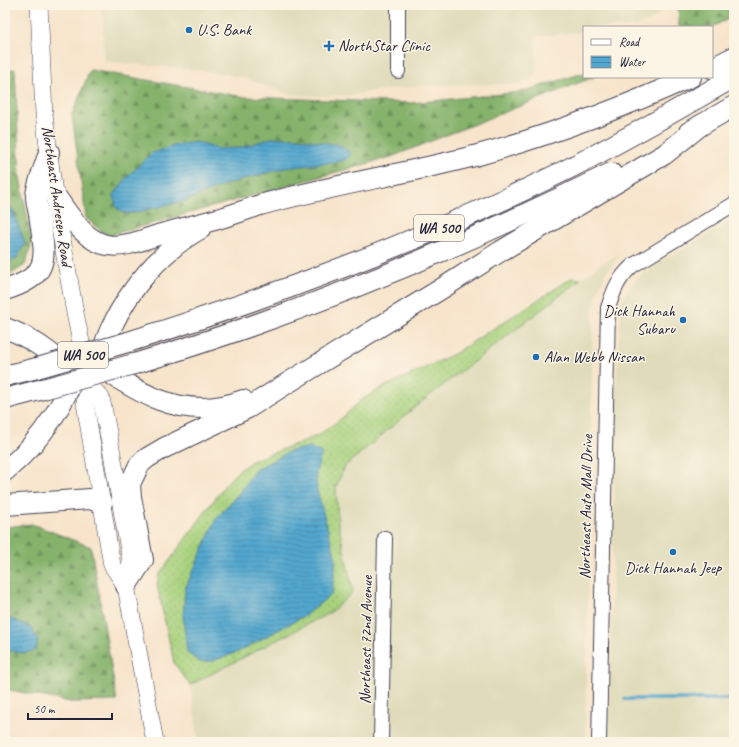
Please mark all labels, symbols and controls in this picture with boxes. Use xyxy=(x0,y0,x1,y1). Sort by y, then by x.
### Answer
place label: U.S. Bank xyxy=(197,20,252,40)
marker: U.S. Bank xyxy=(184,25,194,35)
legend xyxy=(583,26,713,78)
text: Road xyxy=(619,34,641,50)
place label: NorthStar Clinic xyxy=(338,36,431,56)
marker: NorthStar Clinic xyxy=(323,40,335,52)
text: Water xyxy=(619,54,647,70)
street label: Northeast Andresen Road xyxy=(37,125,77,270)
road number: WA 500 xyxy=(414,215,464,241)
place label: Dick Hannah Subaru xyxy=(603,301,676,339)
marker: Dick Hannah Subaru xyxy=(678,315,688,325)
road number: WA 500 xyxy=(58,342,108,368)
place label: Alan Webb Nissan xyxy=(544,347,645,367)
marker: Alan Webb Nissan xyxy=(531,352,541,362)
street label: Northeast Auto Mall Drive xyxy=(575,433,597,579)
marker: Dick Hannah Jeep xyxy=(668,547,678,557)
place label: Dick Hannah Jeep xyxy=(625,558,722,578)
street label: Northeast 72nd Avenue xyxy=(355,574,377,704)
scale bar xyxy=(28,695,112,721)
text: 50 m xyxy=(34,701,56,717)

